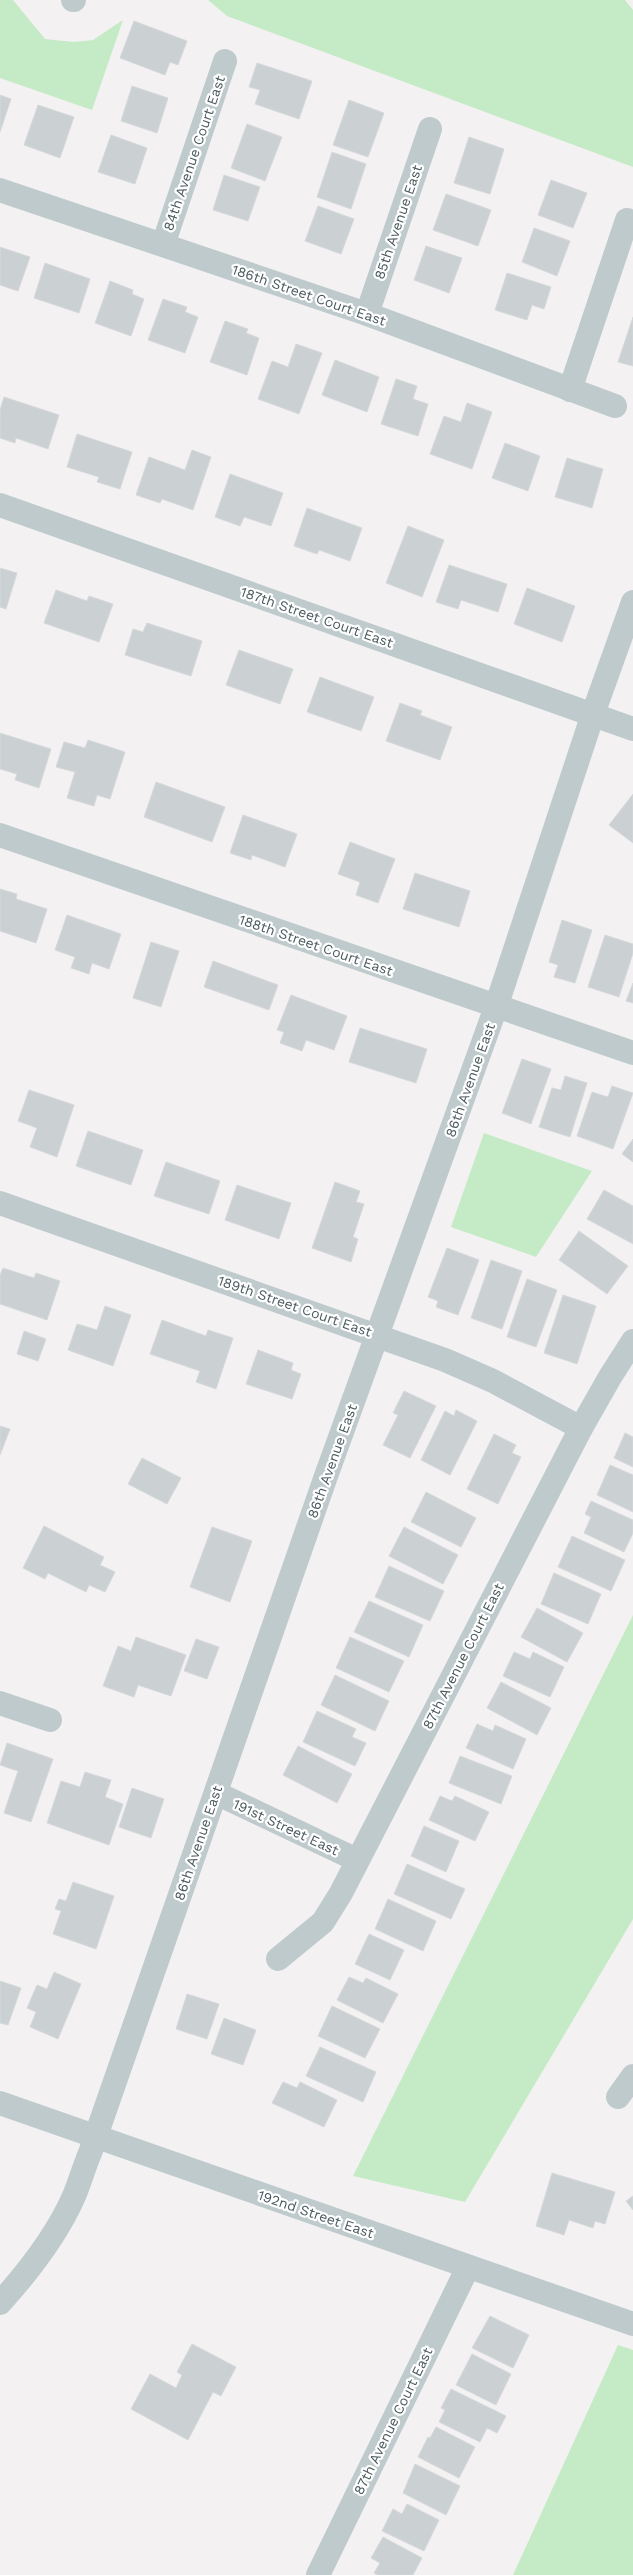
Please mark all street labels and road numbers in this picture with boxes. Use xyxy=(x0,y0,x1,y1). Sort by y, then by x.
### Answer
street label: 84th Avenue Court East xyxy=(160,73,228,233)
street label: 85th Avenue East xyxy=(371,163,425,281)
street label: 186th Street Court East xyxy=(230,261,388,329)
street label: 187th Street Court East xyxy=(239,583,395,651)
street label: 188th Street Court East xyxy=(237,911,395,979)
street label: 86th Avenue East xyxy=(442,1021,498,1139)
street label: 189th Street Court East xyxy=(216,1272,374,1340)
street label: 86th Avenue East xyxy=(304,1402,360,1520)
street label: 87th Avenue Court East xyxy=(419,1580,507,1732)
street label: 86th Avenue East xyxy=(171,1783,225,1902)
street label: 191st Street East xyxy=(231,1796,341,1859)
street label: 192nd Street East xyxy=(256,2187,376,2241)
street label: 87th Avenue Court East xyxy=(350,2345,436,2497)

